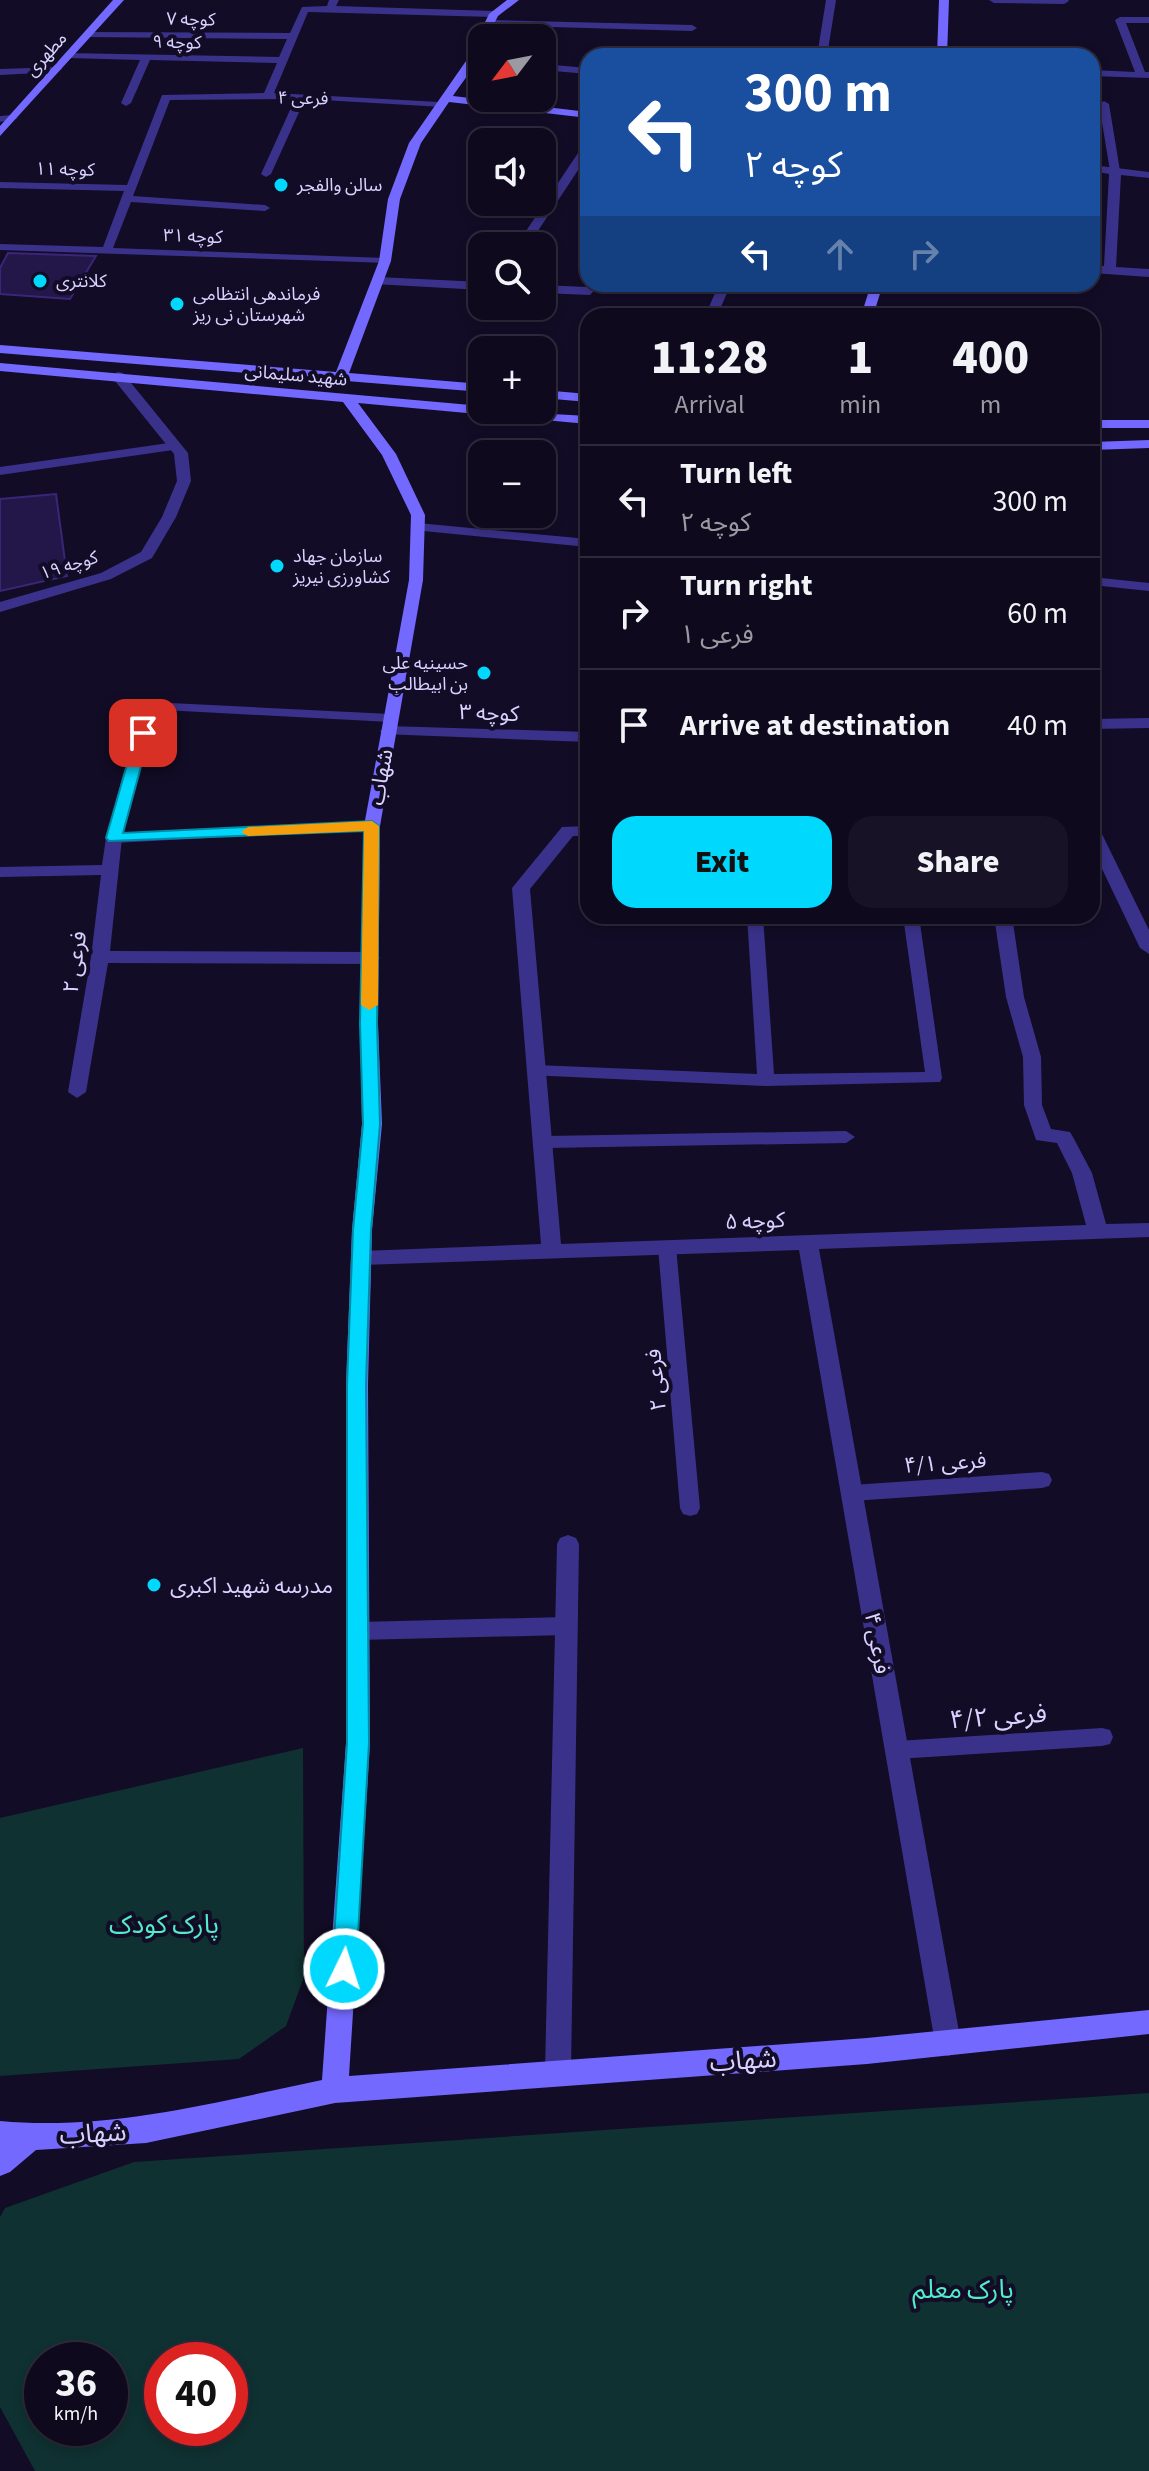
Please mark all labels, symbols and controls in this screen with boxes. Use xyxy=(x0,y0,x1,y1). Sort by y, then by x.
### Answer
street label: کوچه ۷ xyxy=(166,7,216,32)
north arrow xyxy=(468,24,556,112)
map controls xyxy=(468,24,556,528)
street label: مطهری xyxy=(20,27,73,82)
street label: کوچه ۹ xyxy=(152,30,202,55)
text: 300 m xyxy=(744,54,892,133)
icon: left xyxy=(612,80,716,184)
street label: فرعی ۴ xyxy=(277,86,329,111)
button: sound xyxy=(468,128,556,216)
text: کوچه ۲ xyxy=(744,140,842,191)
street label: کوچه ۱۱ xyxy=(35,156,96,183)
place label: سالن والفجر xyxy=(296,173,382,198)
marker: سالن والفجر xyxy=(272,176,290,194)
street label: کوچه ۳۱ xyxy=(163,223,224,250)
button: search xyxy=(468,232,556,320)
icon: left xyxy=(734,232,778,276)
icon: ahead xyxy=(818,232,862,276)
icon: right xyxy=(902,232,946,276)
place label: کلانتری xyxy=(56,269,107,294)
marker: کلانتری xyxy=(31,272,49,290)
place label: فرماندهی انتظامی شهرستان نی ریز xyxy=(192,282,320,328)
marker: فرماندهی انتظامی شهرستان نی ریز xyxy=(168,295,186,313)
text: 11:28 xyxy=(651,324,768,392)
text: 1 xyxy=(847,324,873,392)
text: 400 xyxy=(952,324,1029,392)
button: + xyxy=(468,336,556,424)
street label: شهید سلیمانی xyxy=(244,359,348,392)
text: Arrival xyxy=(675,386,745,423)
text: min xyxy=(839,386,881,423)
text: m xyxy=(980,386,1001,423)
button: − xyxy=(468,440,556,528)
text: Turn left xyxy=(680,452,792,495)
icon: left xyxy=(612,479,656,523)
text: 300 m xyxy=(992,480,1068,523)
text: کوچه ۲ xyxy=(680,504,751,541)
place label: سازمان جهاد کشاورزی نیریز xyxy=(292,544,391,590)
street label: کوچه ۱۹ xyxy=(37,545,102,586)
marker: سازمان جهاد کشاورزی نیریز xyxy=(268,557,286,575)
text: Turn right xyxy=(680,564,812,607)
icon: right xyxy=(612,591,656,635)
text: 60 m xyxy=(1007,592,1068,635)
text: فرعی ۱ xyxy=(680,616,754,653)
place label: حسینیه علی بن ابیطالب xyxy=(382,651,468,697)
marker: حسینیه علی بن ابیطالب xyxy=(475,664,493,682)
street label: کوچه ۳ xyxy=(458,696,520,730)
pin xyxy=(109,699,177,767)
icon: arrive xyxy=(612,703,656,747)
text: Arrive at destination xyxy=(680,704,950,747)
text: 40 m xyxy=(1007,704,1068,747)
icon: arrive xyxy=(121,711,165,755)
street label: شهاب xyxy=(360,746,402,808)
button: Exit xyxy=(612,816,832,908)
button: Share xyxy=(848,816,1068,908)
street label: فرعی ۲ xyxy=(55,929,95,995)
street label: کوچه ۵ xyxy=(724,1204,787,1238)
street label: فرعی ۲ xyxy=(637,1348,675,1412)
street label: فرعی ۴/۱ xyxy=(903,1444,987,1482)
place label: مدرسه شهید اکبری xyxy=(170,1570,333,1602)
marker: مدرسه شهید اکبری xyxy=(145,1576,163,1594)
street label: فرعی ۴ xyxy=(856,1610,898,1677)
street label: فرعی ۴/۲ xyxy=(948,1695,1048,1738)
park label: پارک کودک xyxy=(109,1906,219,1943)
position arrow xyxy=(302,1927,386,2011)
street label: شهاب xyxy=(708,2040,778,2081)
street label: شهاب xyxy=(59,2113,127,2154)
park label: پارک معلم xyxy=(912,2271,1014,2309)
speed limit sign: 40 xyxy=(144,2342,248,2446)
text: 36 xyxy=(55,2355,97,2412)
text: km/h xyxy=(54,2400,98,2428)

